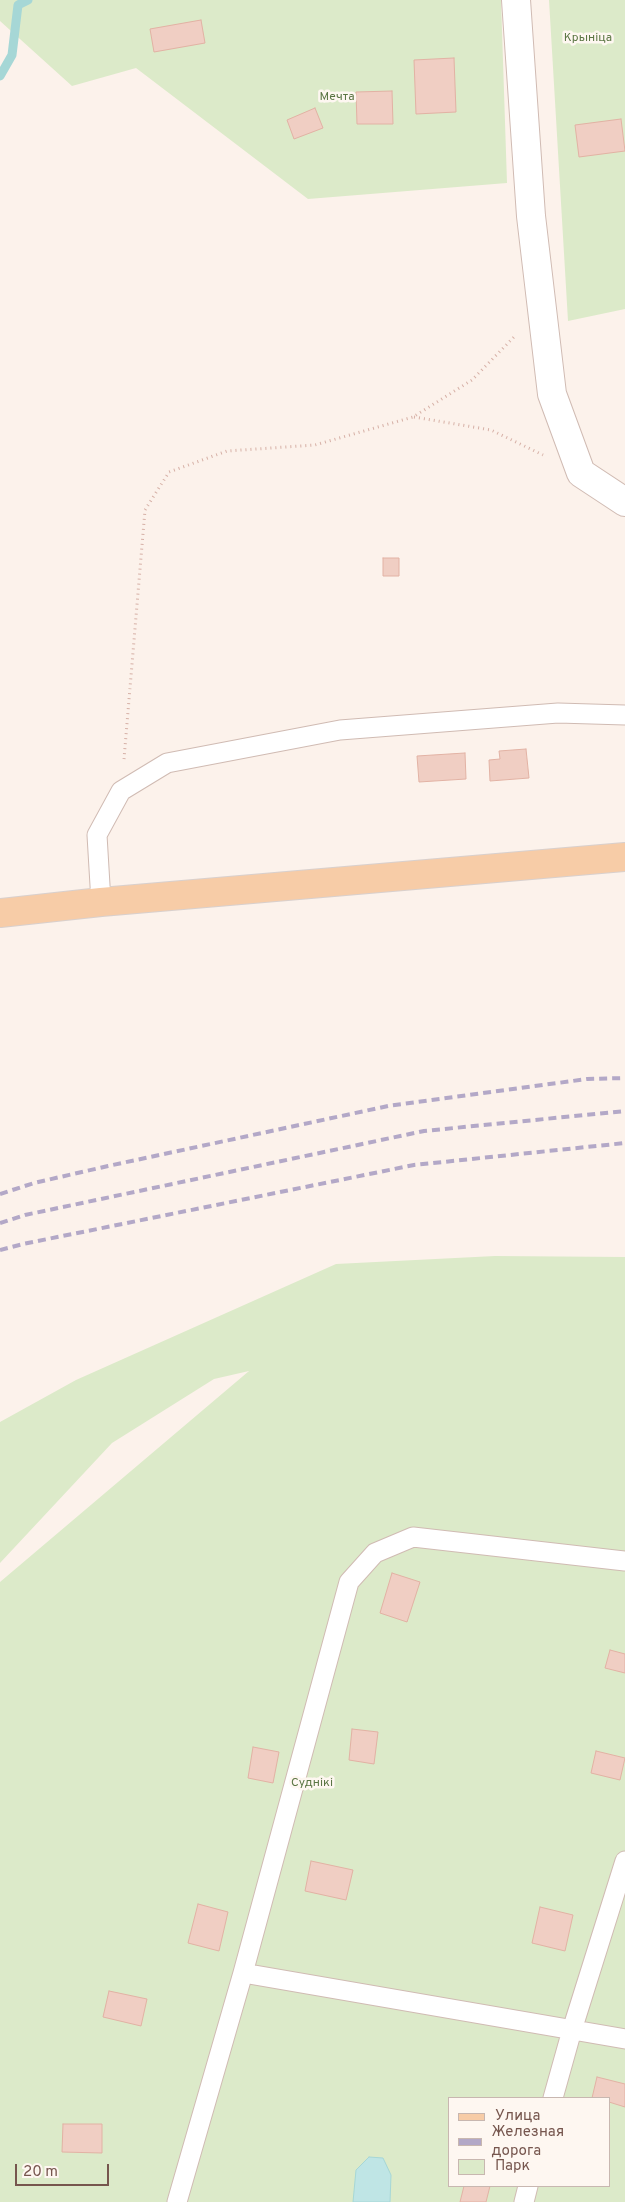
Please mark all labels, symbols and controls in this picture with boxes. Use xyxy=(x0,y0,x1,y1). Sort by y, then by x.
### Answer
park label: Крыніца xyxy=(564,32,612,46)
park label: Мечта xyxy=(319,91,355,105)
park label: Суднікі xyxy=(291,1777,333,1791)
legend xyxy=(448,2097,610,2187)
text: Улица xyxy=(495,2107,540,2126)
text: Железная дорога xyxy=(492,2123,564,2161)
scale bar xyxy=(18,2154,111,2186)
text: Парк xyxy=(495,2157,530,2176)
text: 20 m xyxy=(23,2163,58,2182)

